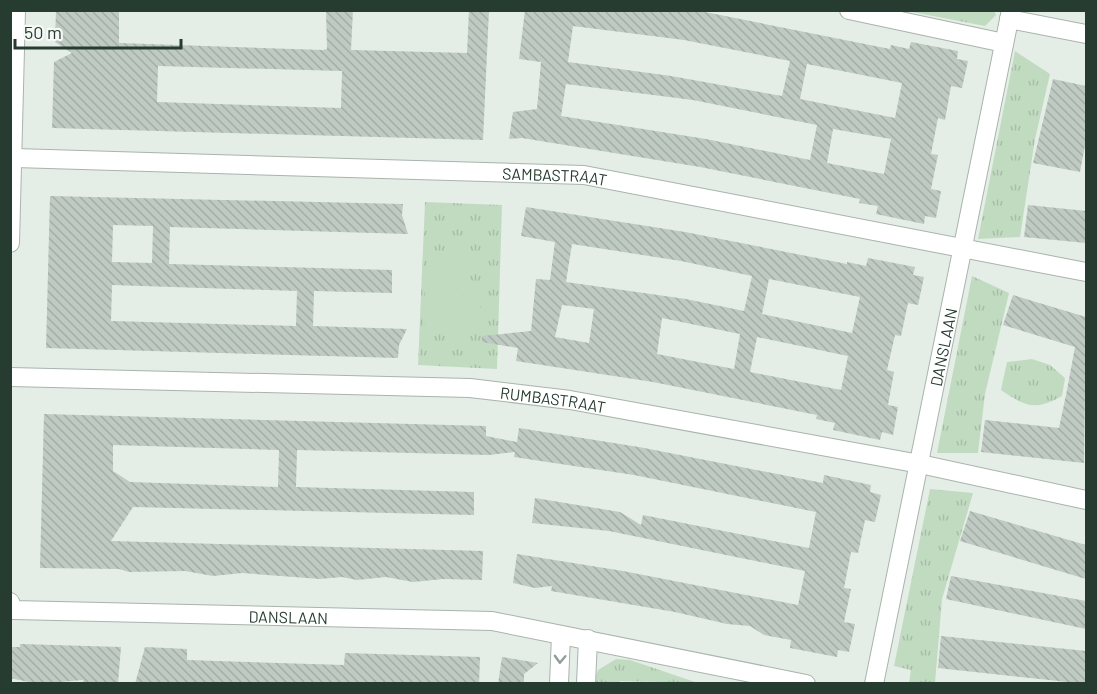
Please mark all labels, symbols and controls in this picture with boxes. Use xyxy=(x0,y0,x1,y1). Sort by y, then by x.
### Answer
scale bar xyxy=(15,12,182,50)
text: 50 m xyxy=(24,21,62,43)
street label: SAMBASTRAAT xyxy=(502,163,609,189)
street label: DANSLAAN xyxy=(925,306,960,388)
street label: RUMBASTRAAT xyxy=(499,382,608,416)
street label: DANSLAAN xyxy=(248,606,328,627)
one-way arrow xyxy=(554,655,566,664)

